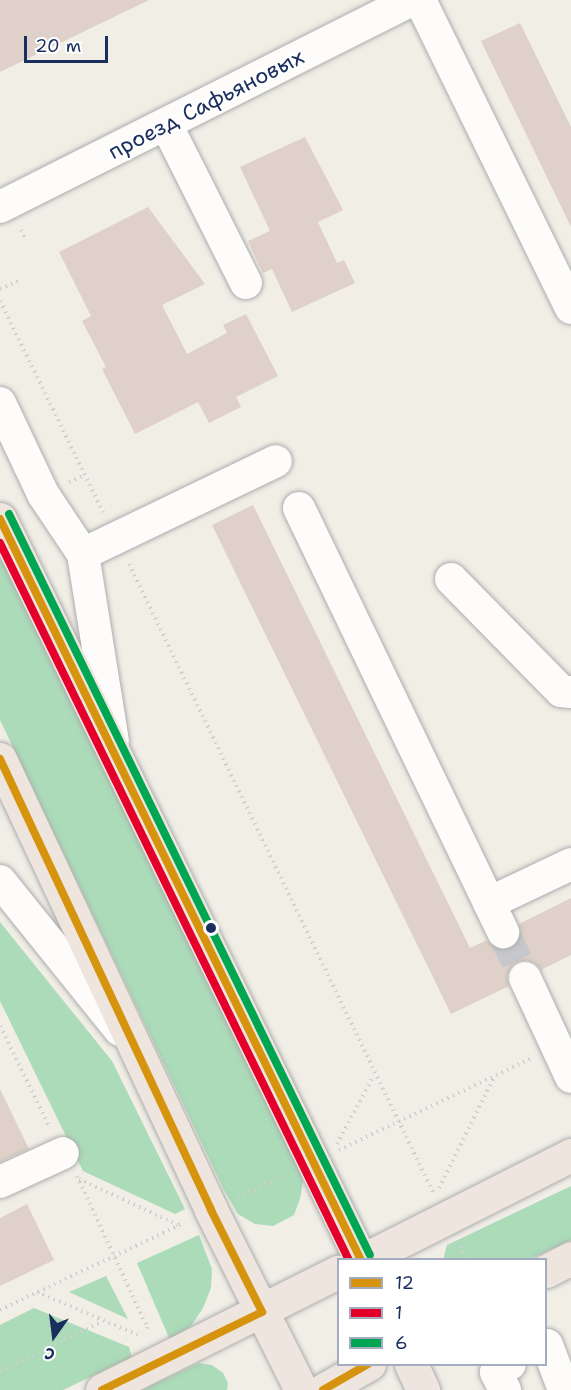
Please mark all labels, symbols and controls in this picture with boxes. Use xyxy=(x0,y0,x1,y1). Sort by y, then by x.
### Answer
scale bar xyxy=(27,24,111,62)
text: 20 m xyxy=(35,34,81,58)
street label: проезд Сафьяновых xyxy=(104,43,308,165)
unlabelled marker xyxy=(205,922,217,934)
legend xyxy=(337,1258,547,1366)
text: 12 xyxy=(395,1271,414,1295)
text: 1 xyxy=(395,1301,403,1325)
north arrow xyxy=(24,1306,84,1366)
text: 6 xyxy=(395,1331,408,1355)
text: С xyxy=(42,1343,57,1365)

